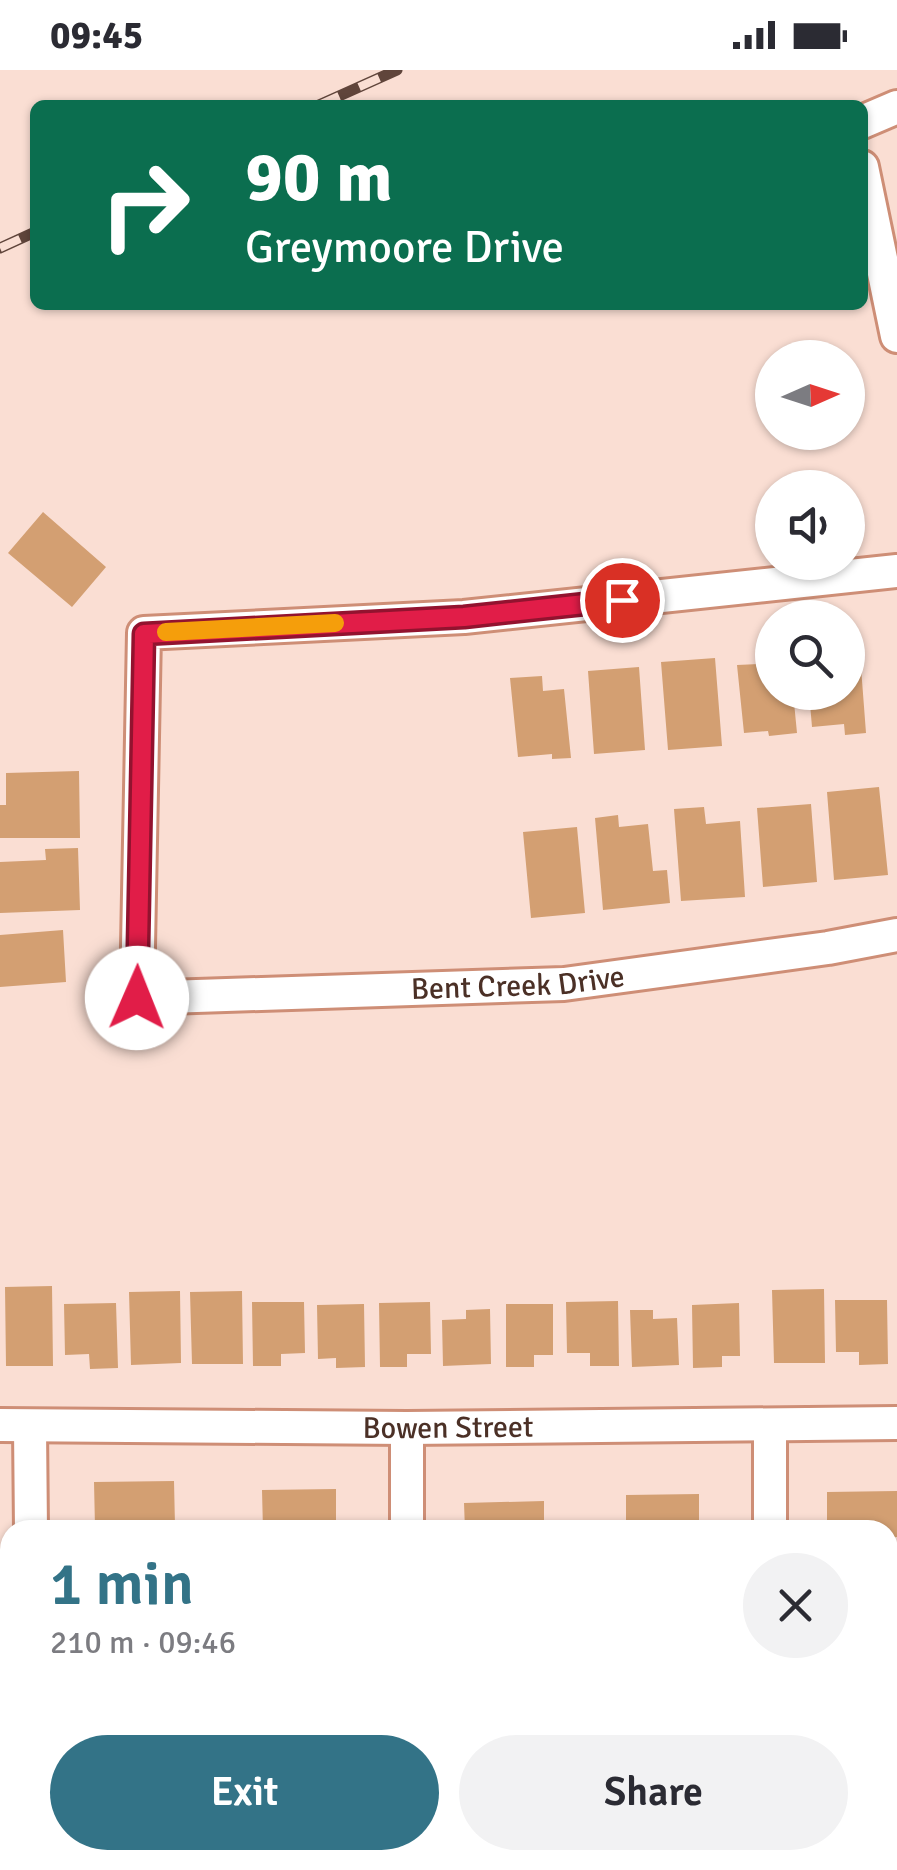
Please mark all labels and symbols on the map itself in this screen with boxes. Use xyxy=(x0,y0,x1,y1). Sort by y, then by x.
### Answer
north arrow xyxy=(755,340,865,450)
pin xyxy=(580,558,665,643)
position arrow xyxy=(85,946,189,1050)
street label: Bent Creek Drive xyxy=(410,958,627,1008)
street label: Bowen Street xyxy=(362,1409,534,1447)

